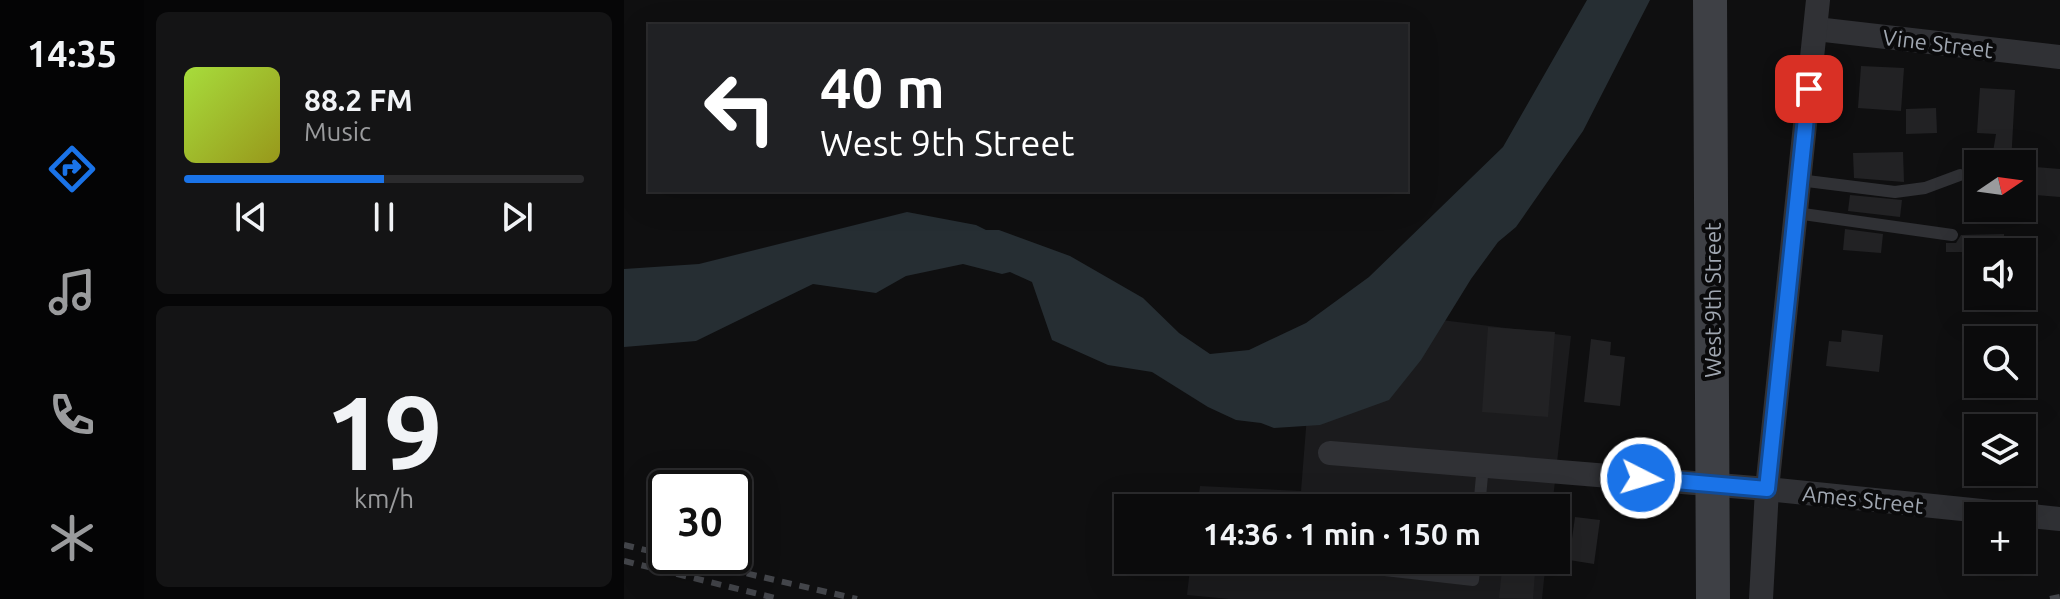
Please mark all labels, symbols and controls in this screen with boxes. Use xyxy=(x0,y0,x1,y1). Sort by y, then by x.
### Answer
street label: Vine Street xyxy=(1881,24,1995,62)
text: 14:35 xyxy=(27,33,117,74)
pin xyxy=(1775,55,1843,123)
icon: left xyxy=(688,56,792,160)
text: 40 m xyxy=(820,56,945,119)
icon: arrive xyxy=(1787,67,1831,111)
text: 88.2 FM xyxy=(304,83,413,117)
text: Music xyxy=(304,117,371,146)
text: West 9th Street xyxy=(820,122,1074,163)
icon: directions xyxy=(44,141,100,197)
north arrow xyxy=(1964,150,2036,222)
map controls xyxy=(1964,150,2036,574)
icon: previous xyxy=(229,195,273,239)
icon: pause xyxy=(362,195,406,239)
icon: next xyxy=(495,195,539,239)
street label: West 9th Street xyxy=(1700,222,1725,378)
button: sound xyxy=(1964,238,2036,310)
icon: music xyxy=(44,264,100,320)
button: search xyxy=(1964,326,2036,398)
text: 19 xyxy=(325,373,443,490)
icon: phone xyxy=(44,387,100,443)
button: layers xyxy=(1964,414,2036,486)
position arrow xyxy=(1599,436,1683,520)
speed limit sign: 30 xyxy=(648,470,752,574)
street label: Ames Street xyxy=(1801,480,1925,518)
text: km/h xyxy=(354,484,414,513)
button: + xyxy=(1964,502,2036,574)
icon: climate xyxy=(44,510,100,566)
text: 14:36 · 1 min · 150 m xyxy=(1203,517,1481,551)

